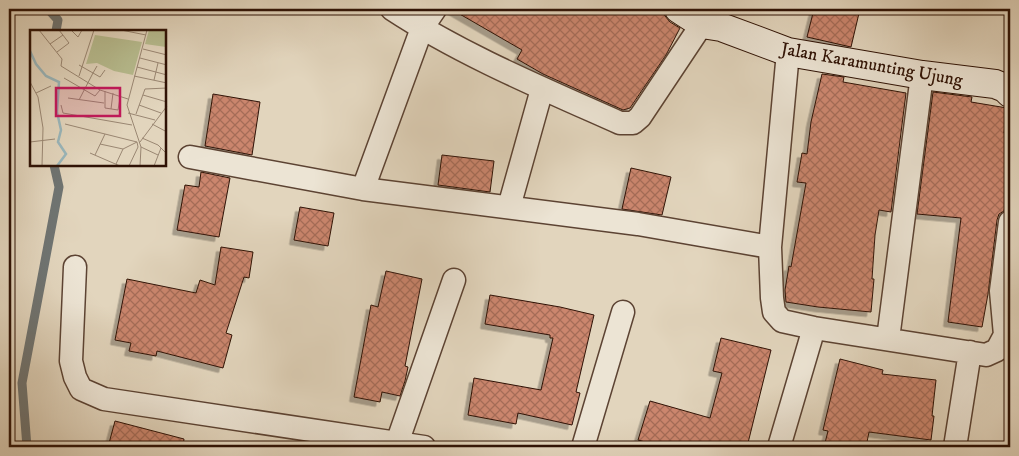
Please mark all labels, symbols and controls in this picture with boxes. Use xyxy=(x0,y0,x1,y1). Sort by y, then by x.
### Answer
inset map xyxy=(30,30,166,166)
street label: Jalan Karamunting Ujung xyxy=(777,38,965,92)

